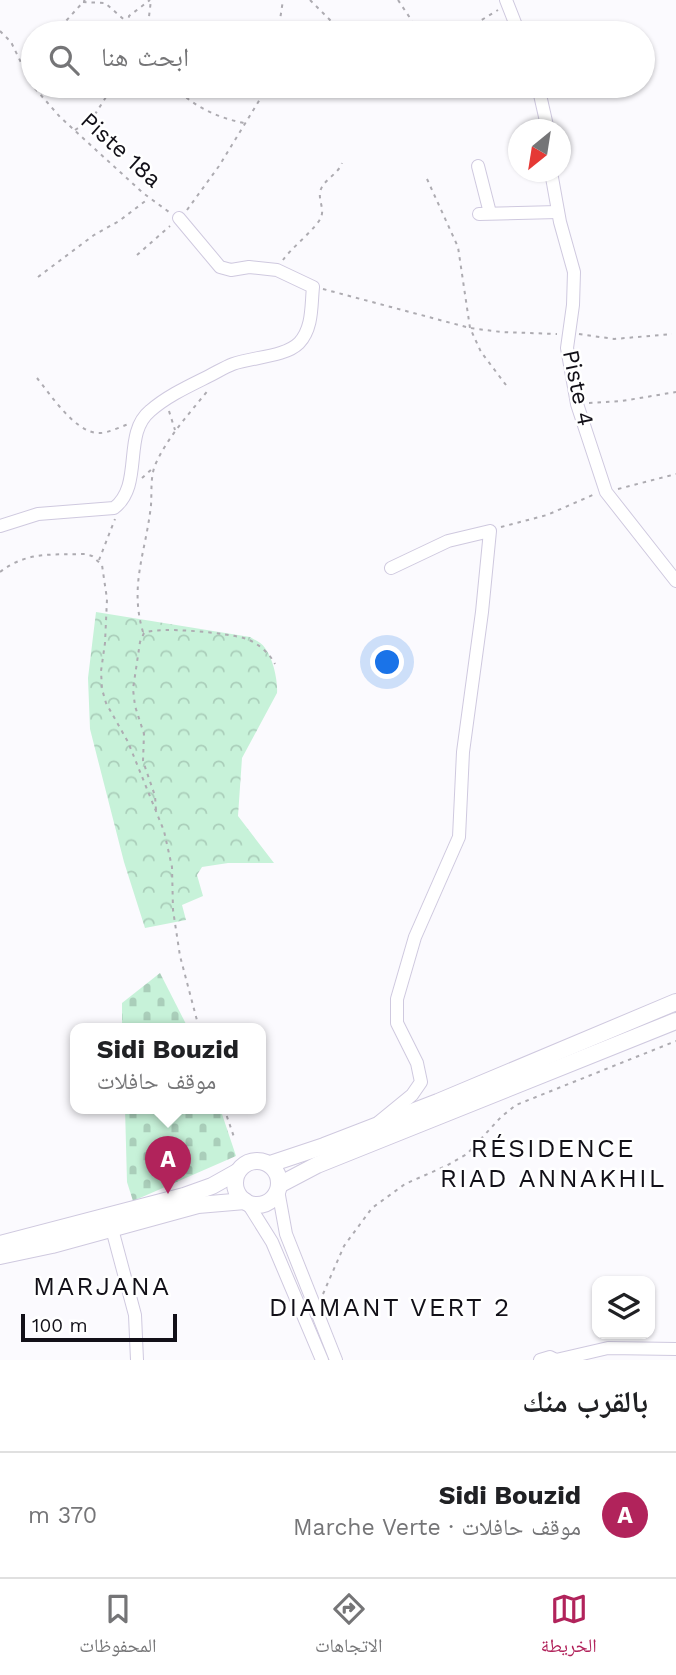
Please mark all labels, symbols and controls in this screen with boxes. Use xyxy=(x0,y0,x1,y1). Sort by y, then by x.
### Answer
search box xyxy=(21,21,655,98)
icon: search xyxy=(45,41,83,79)
text: ابحث هنا xyxy=(101,42,189,72)
street label: Piste 18a xyxy=(75,107,167,193)
north arrow xyxy=(508,119,571,182)
street label: Piste 4 xyxy=(557,347,599,429)
your location xyxy=(370,645,404,679)
popup xyxy=(70,1023,266,1114)
text: Sidi Bouzid xyxy=(97,1034,239,1064)
text: موقف حافلات xyxy=(97,1068,216,1095)
district label: RÉSIDENCE RIAD ANNAKHIL xyxy=(440,1133,666,1193)
pin: A xyxy=(145,1136,191,1194)
district label: MARJANA xyxy=(33,1271,171,1301)
map controls xyxy=(592,1276,655,1339)
button: layers xyxy=(592,1276,655,1339)
district label: DIAMANT VERT 2 xyxy=(269,1292,511,1322)
scale bar xyxy=(21,1311,177,1343)
text: 100 m xyxy=(32,1314,88,1337)
text: بالقرب منك xyxy=(522,1384,648,1419)
text: Sidi Bouzid xyxy=(439,1480,581,1510)
text: 370 m xyxy=(28,1502,97,1529)
text: A xyxy=(617,1502,633,1529)
text: موقف حافلات · Marche Verte xyxy=(293,1514,581,1541)
tab: المحفوظات xyxy=(79,1590,157,1664)
tab: الاتجاهات xyxy=(315,1590,382,1664)
tab: الخريطة xyxy=(541,1590,597,1664)

